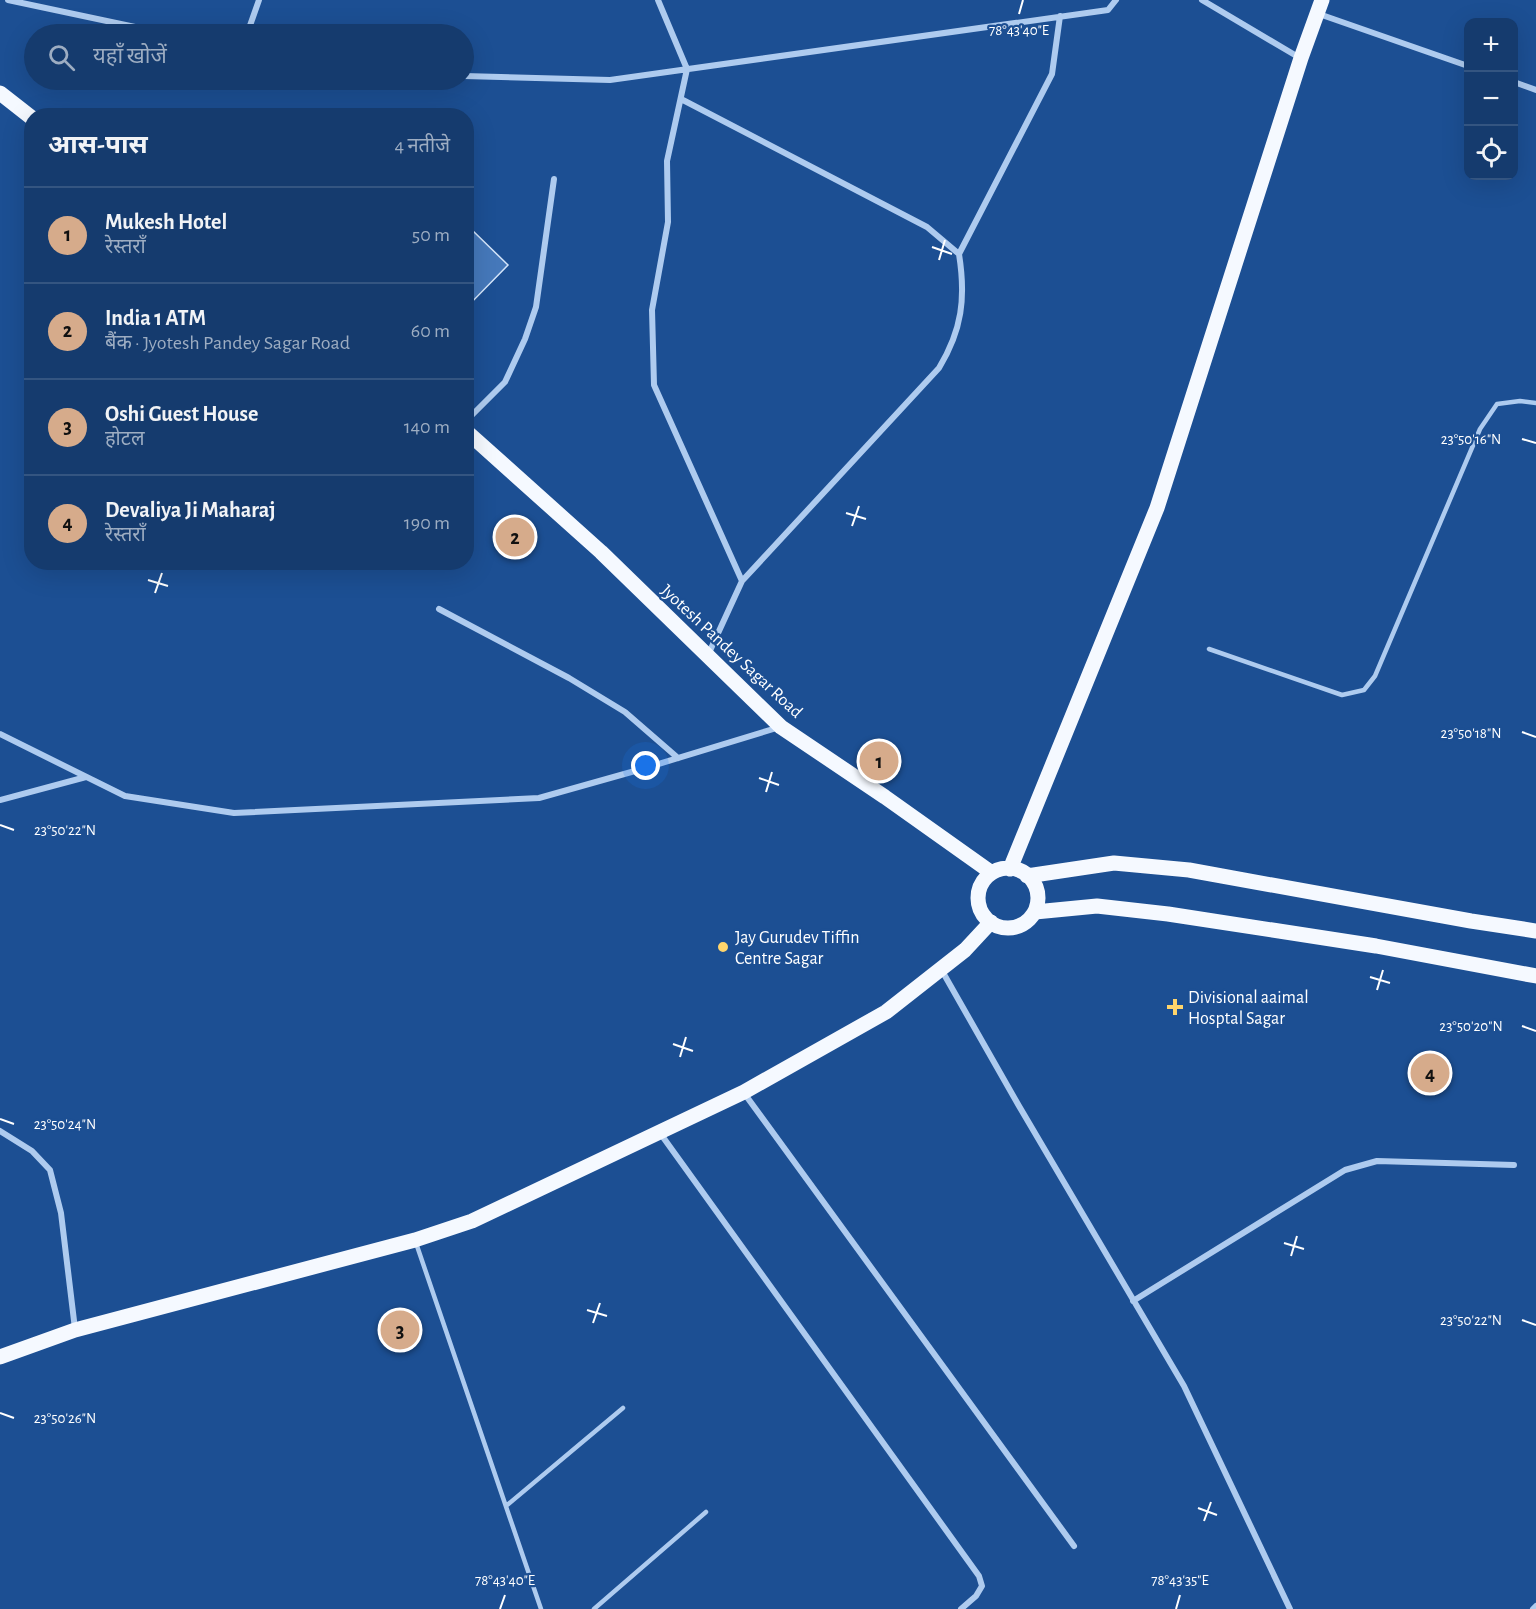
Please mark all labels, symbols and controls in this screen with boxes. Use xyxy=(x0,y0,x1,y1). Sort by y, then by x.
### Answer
map controls xyxy=(1464,18,1518,180)
button: + xyxy=(1464,18,1518,72)
text: 78°43'40"E xyxy=(989,23,1049,38)
search box xyxy=(24,24,474,90)
icon: search xyxy=(45,41,78,74)
text: यहाँ खोजें xyxy=(93,45,167,67)
button: − xyxy=(1464,72,1518,126)
button: locate xyxy=(1464,126,1518,180)
text: आस-पास xyxy=(48,132,148,158)
text: 4 नतीजे xyxy=(395,136,450,156)
text: Mukesh Hotel xyxy=(105,211,227,233)
text: 1 xyxy=(64,225,71,245)
text: 50 m xyxy=(412,225,450,245)
text: रेस्तराँ xyxy=(105,237,146,257)
text: India 1 ATM xyxy=(105,307,206,329)
text: 2 xyxy=(63,321,72,341)
text: 60 m xyxy=(411,321,450,341)
text: बैंक · Jyotesh Pandey Sagar Road xyxy=(105,333,350,353)
text: Oshi Guest House xyxy=(105,403,258,425)
text: 3 xyxy=(63,417,72,437)
text: 140 m xyxy=(404,417,450,437)
text: होटल xyxy=(105,429,144,449)
text: 23°50'16"N xyxy=(1441,432,1501,447)
text: Devaliya Ji Maharaj xyxy=(105,499,276,521)
text: 4 xyxy=(62,513,73,533)
text: 190 m xyxy=(404,513,450,533)
pin: 2 xyxy=(496,514,534,560)
text: रेस्तराँ xyxy=(105,525,146,545)
street label: Jyotesh Pandey Sagar Road xyxy=(657,582,806,722)
text: 23°50'18"N xyxy=(1441,726,1501,741)
pin: 1 xyxy=(860,738,898,783)
your location xyxy=(631,751,660,780)
text: 23°50'22"N xyxy=(34,823,96,838)
place label: Jay Gurudev Tiffin Centre Sagar xyxy=(735,929,859,968)
marker: Jay Gurudev Tiffin Centre Sagar xyxy=(716,940,730,954)
place label: Divisional aaimal Hosptal Sagar xyxy=(1188,989,1309,1028)
marker: Divisional aaimal Hosptal Sagar xyxy=(1166,998,1184,1016)
text: 23°50'20"N xyxy=(1439,1019,1503,1034)
pin: 4 xyxy=(1410,1050,1450,1096)
text: 23°50'24"N xyxy=(34,1117,96,1132)
pin: 3 xyxy=(380,1308,420,1352)
text: 23°50'22"N xyxy=(1440,1313,1502,1328)
text: 23°50'26"N xyxy=(34,1411,96,1426)
text: 78°43'40"E xyxy=(475,1573,535,1588)
text: 78°43'35"E xyxy=(1151,1573,1209,1588)

